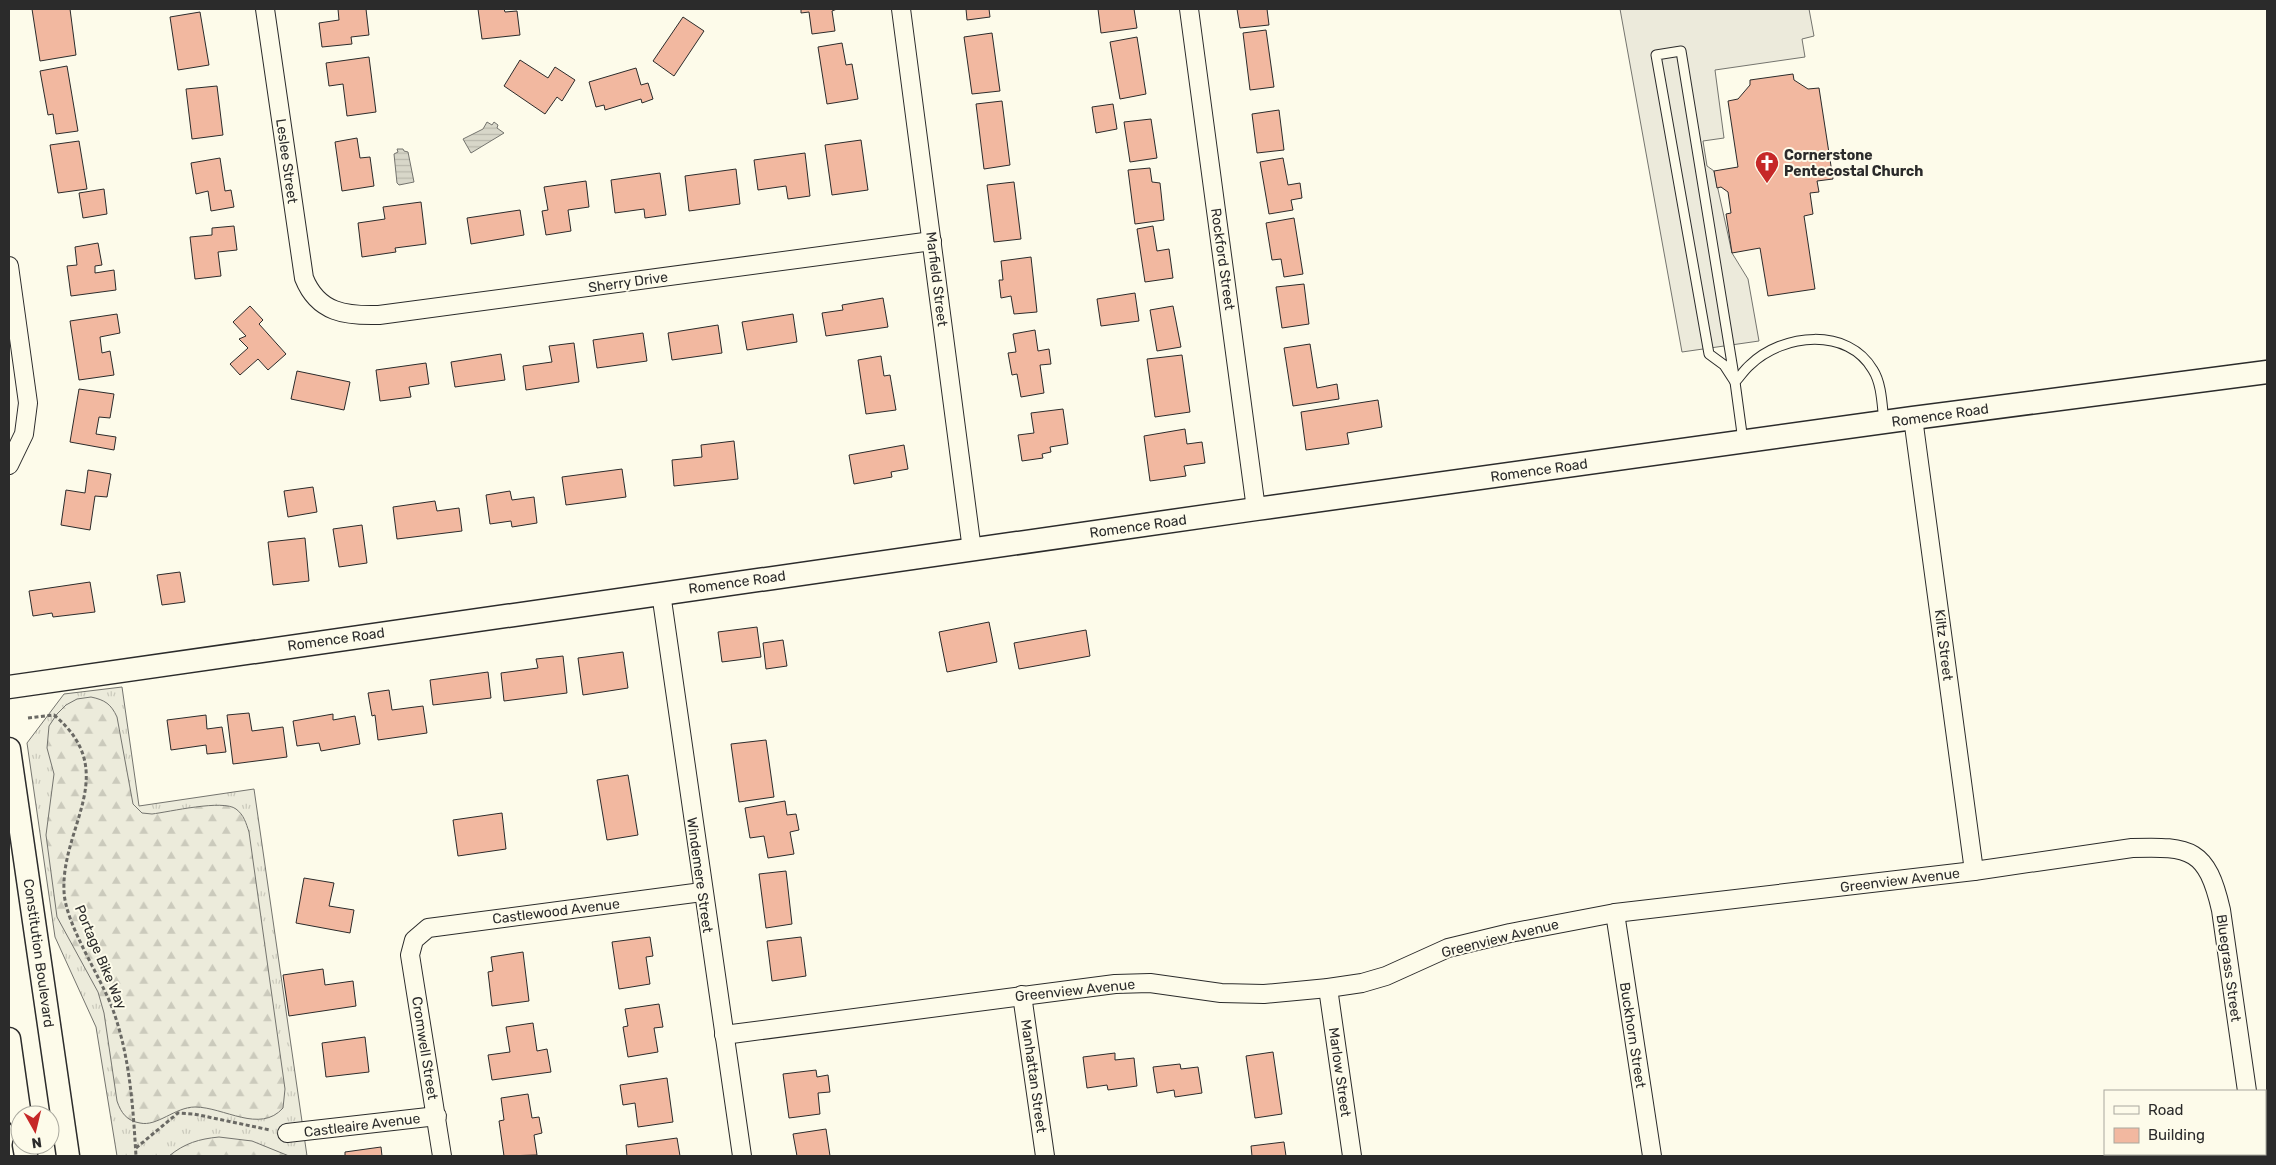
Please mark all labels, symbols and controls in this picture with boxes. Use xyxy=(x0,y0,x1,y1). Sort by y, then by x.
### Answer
street label: Leslee Street xyxy=(272,117,301,205)
place label: Cornerstone Pentecostal Church xyxy=(1784,147,1923,180)
church icon: Cornerstone Pentecostal Church xyxy=(1754,150,1780,184)
street label: Rockford Street xyxy=(1207,207,1238,312)
street label: Marfield Street xyxy=(922,231,951,328)
street label: Sherry Drive xyxy=(587,268,669,296)
street label: Romence Road xyxy=(1890,400,1990,431)
street label: Romence Road xyxy=(1489,455,1589,486)
street label: Romence Road xyxy=(1088,511,1188,542)
street label: Romence Road xyxy=(687,567,787,598)
street label: Kiltz Street xyxy=(1931,608,1956,682)
street label: Romence Road xyxy=(286,624,386,655)
street label: Windemere Street xyxy=(683,816,716,934)
street label: Greenview Avenue xyxy=(1839,865,1961,896)
street label: Constitution Boulevard xyxy=(20,878,57,1029)
street label: Castlewood Avenue xyxy=(491,895,621,928)
street label: Portage Bike Way xyxy=(71,902,130,1012)
street label: Bluegrass Street xyxy=(2213,913,2245,1023)
street label: Greenview Avenue xyxy=(1440,916,1561,961)
street label: Greenview Avenue xyxy=(1014,976,1136,1005)
street label: Buckhorn Street xyxy=(1616,981,1649,1090)
street label: Cromwell Street xyxy=(408,995,441,1102)
street label: Manhattan Street xyxy=(1017,1018,1050,1134)
street label: Marlow Street xyxy=(1325,1026,1354,1118)
legend xyxy=(2104,1090,2266,1155)
text: Road xyxy=(2148,1101,2184,1119)
north arrow xyxy=(10,1105,60,1155)
street label: Castleaire Avenue xyxy=(303,1110,421,1141)
text: Building xyxy=(2148,1126,2205,1144)
text: N xyxy=(31,1133,43,1151)

